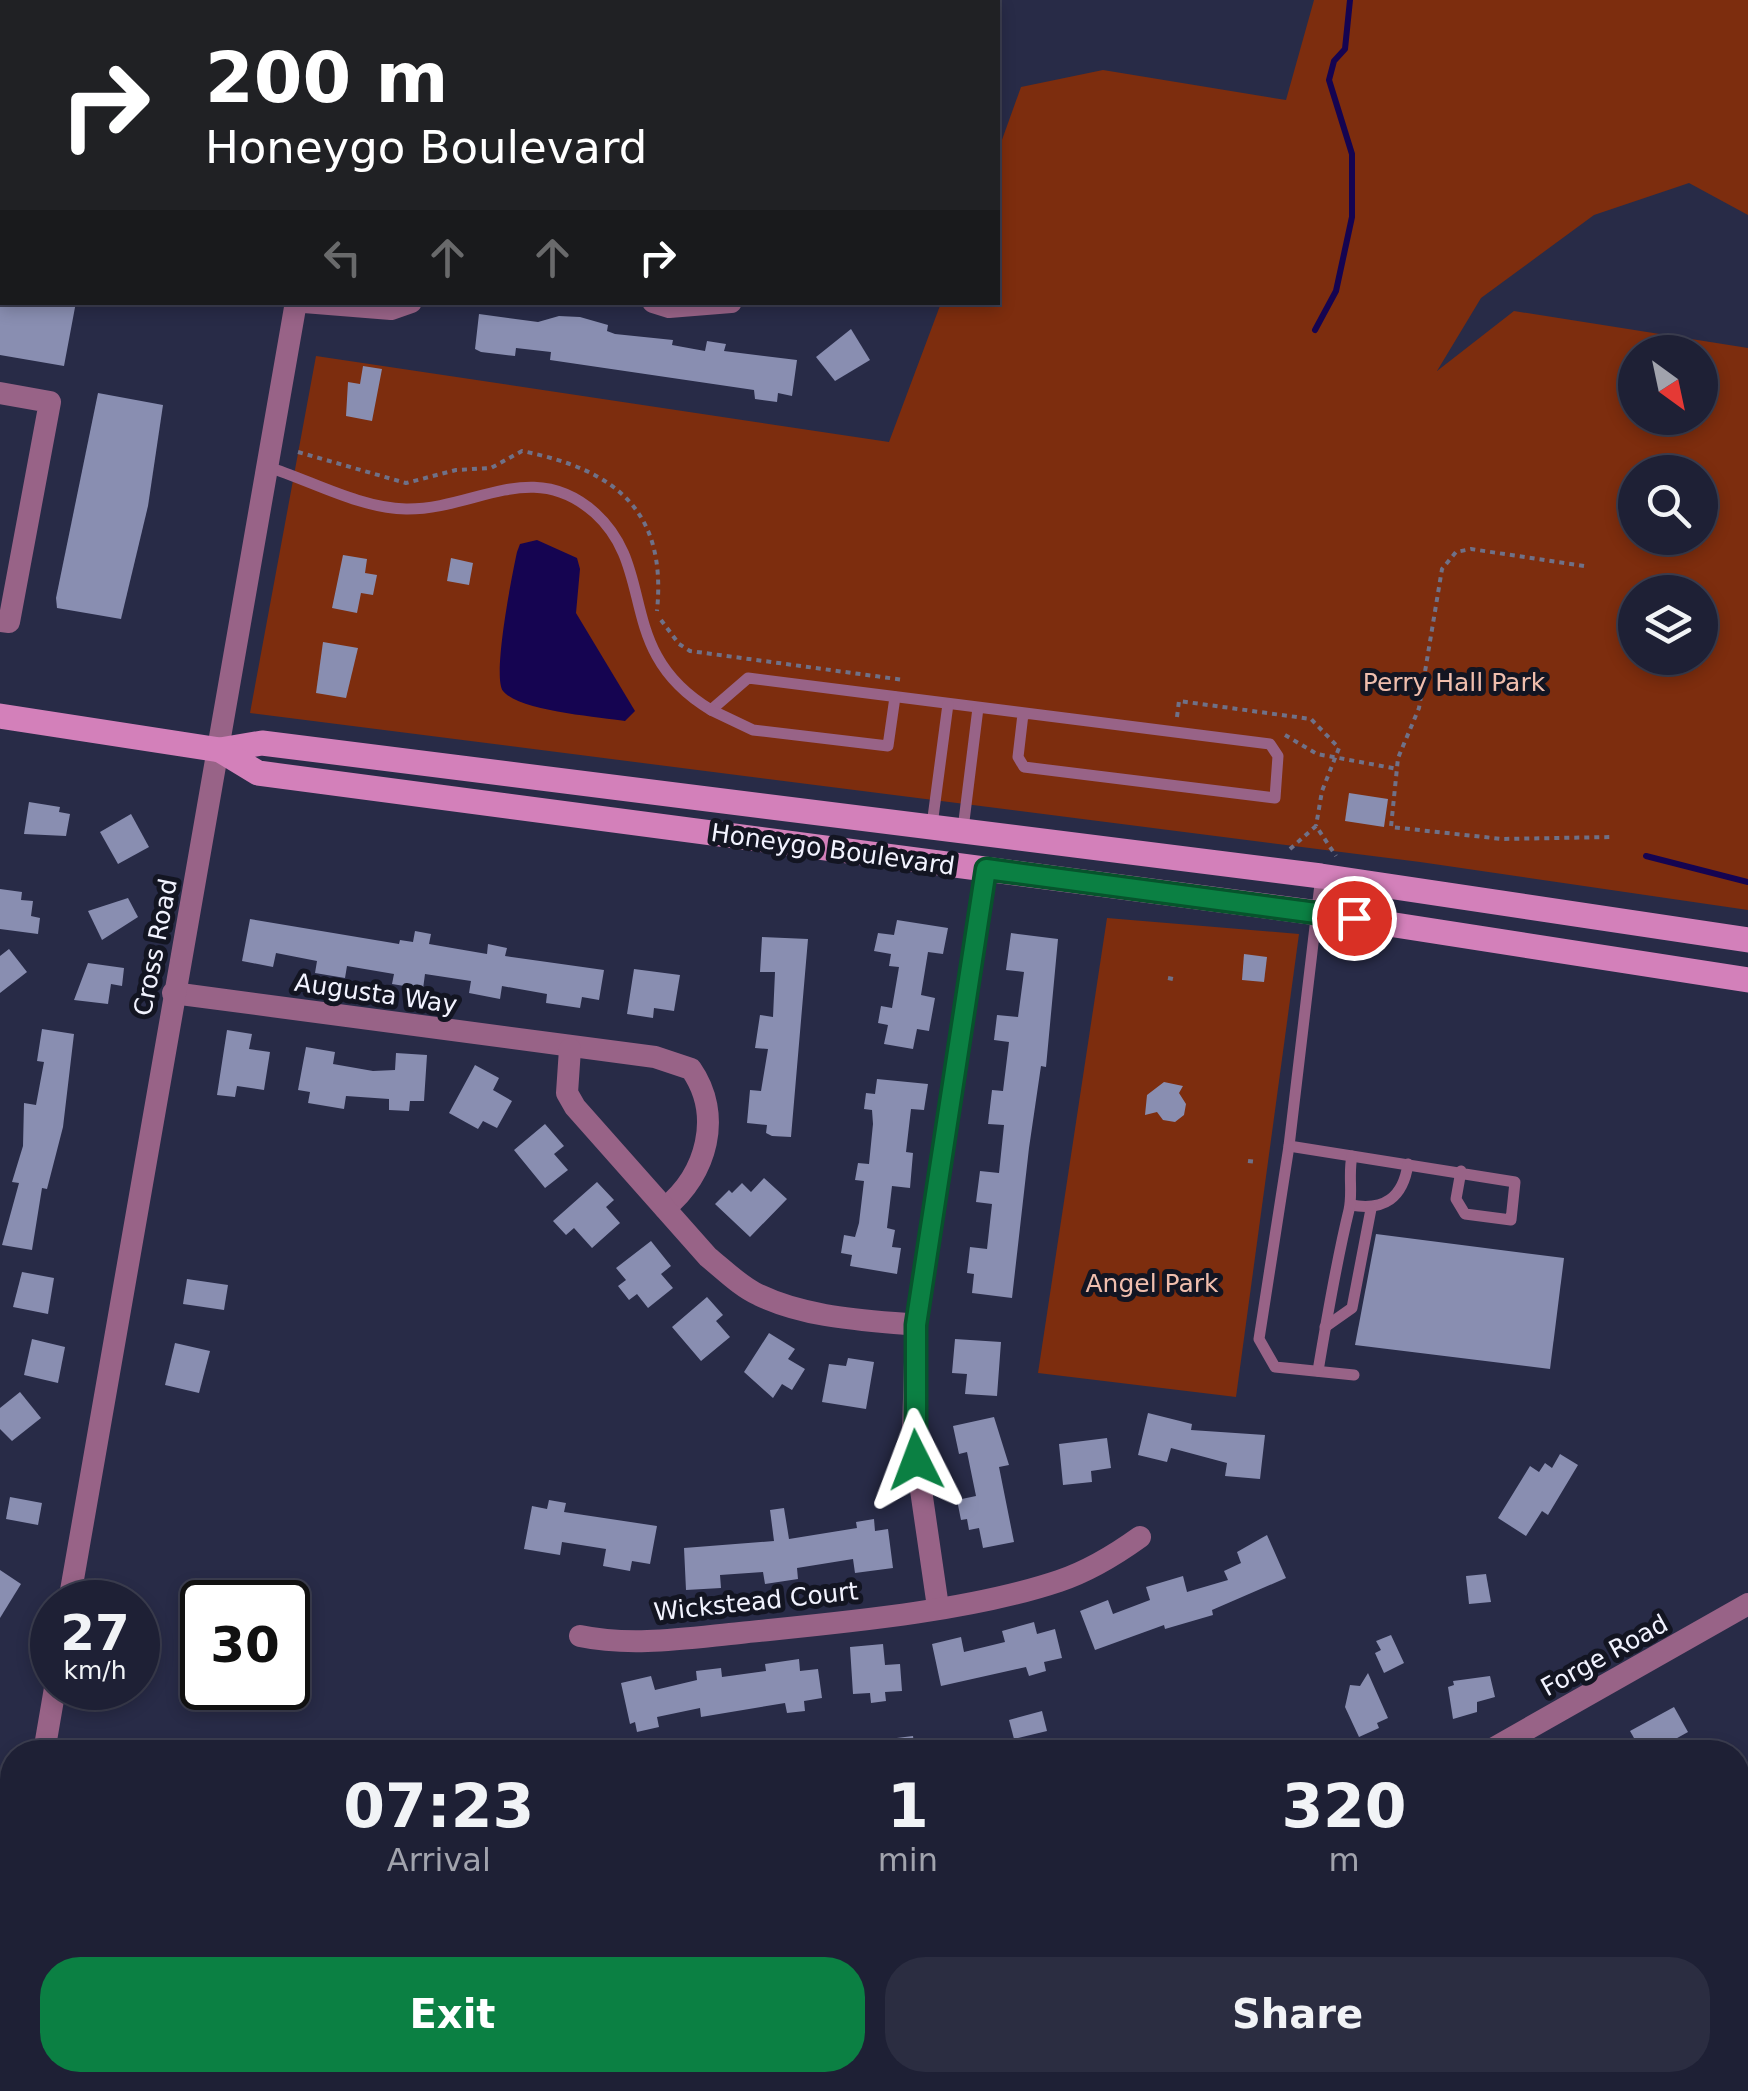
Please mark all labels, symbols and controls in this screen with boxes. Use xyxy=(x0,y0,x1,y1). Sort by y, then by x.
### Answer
text: 200 m xyxy=(205,37,448,119)
icon: right xyxy=(40,40,170,170)
text: Honeygo Boulevard xyxy=(205,121,647,174)
icon: left xyxy=(315,230,370,285)
icon: ahead xyxy=(420,230,475,285)
icon: ahead xyxy=(525,230,580,285)
icon: right xyxy=(630,230,685,285)
north arrow xyxy=(1618,335,1718,435)
map controls xyxy=(1618,335,1718,675)
button: search xyxy=(1618,455,1718,555)
button: layers xyxy=(1618,575,1718,675)
park label: Perry Hall Park xyxy=(1363,668,1546,697)
street label: Honeygo Boulevard xyxy=(709,818,957,881)
street label: Cross Road xyxy=(128,876,183,1018)
pin xyxy=(1312,876,1397,961)
icon: arrive xyxy=(1327,891,1382,946)
street label: Augusta Way xyxy=(293,968,459,1019)
park label: Angel Park xyxy=(1085,1269,1219,1298)
position arrow xyxy=(864,1408,968,1512)
street label: Wickstead Court xyxy=(652,1576,860,1627)
speed limit sign: 30 xyxy=(180,1580,310,1710)
text: 27 xyxy=(60,1604,130,1662)
street label: Forge Road xyxy=(1536,1609,1673,1702)
text: km/h xyxy=(63,1656,127,1685)
text: 07:23 xyxy=(343,1771,534,1841)
text: 1 xyxy=(887,1771,929,1841)
text: 320 xyxy=(1281,1771,1407,1841)
text: Arrival xyxy=(387,1841,491,1879)
text: min xyxy=(878,1841,938,1879)
text: m xyxy=(1328,1841,1360,1879)
button: Exit xyxy=(40,1957,865,2072)
button: Share xyxy=(885,1957,1710,2072)

